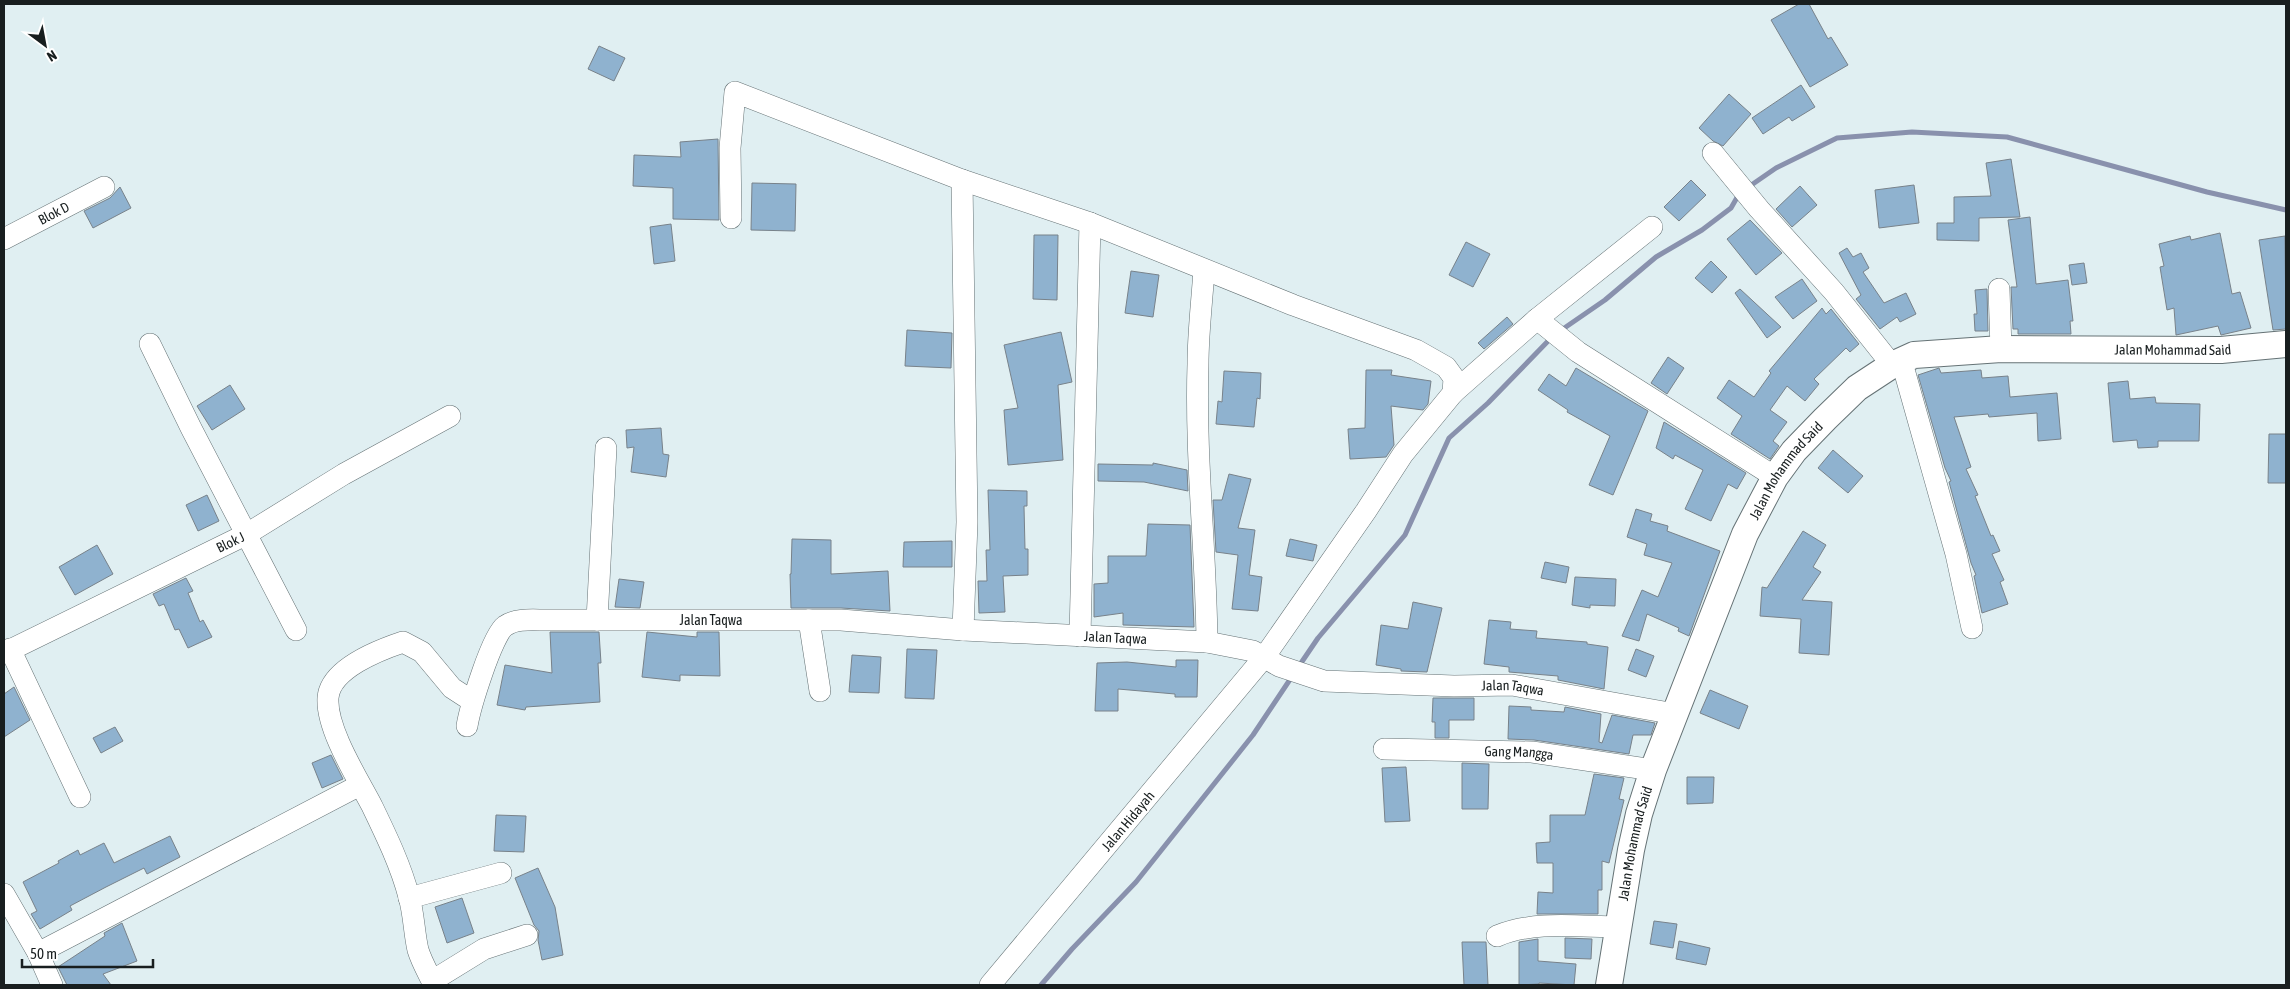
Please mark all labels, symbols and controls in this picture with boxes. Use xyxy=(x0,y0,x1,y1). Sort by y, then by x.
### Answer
north arrow xyxy=(20,20,70,70)
text: N xyxy=(44,47,60,65)
street label: Blok D xyxy=(35,198,72,228)
street label: Jalan Mohammad Said xyxy=(2114,341,2232,358)
street label: Jalan Mohammad Said xyxy=(1746,418,1826,522)
street label: Blok J xyxy=(214,529,247,556)
street label: Jalan Taqwa xyxy=(680,612,743,628)
street label: Jalan Taqwa xyxy=(1084,628,1147,647)
street label: Jalan Taqwa xyxy=(1481,677,1545,699)
street label: Gang Mangga xyxy=(1484,743,1555,763)
street label: Jalan Mohammad Said xyxy=(1615,784,1655,902)
street label: Jalan Hidayah xyxy=(1098,788,1158,854)
scale bar xyxy=(22,936,154,968)
text: 50 m xyxy=(30,945,57,962)

